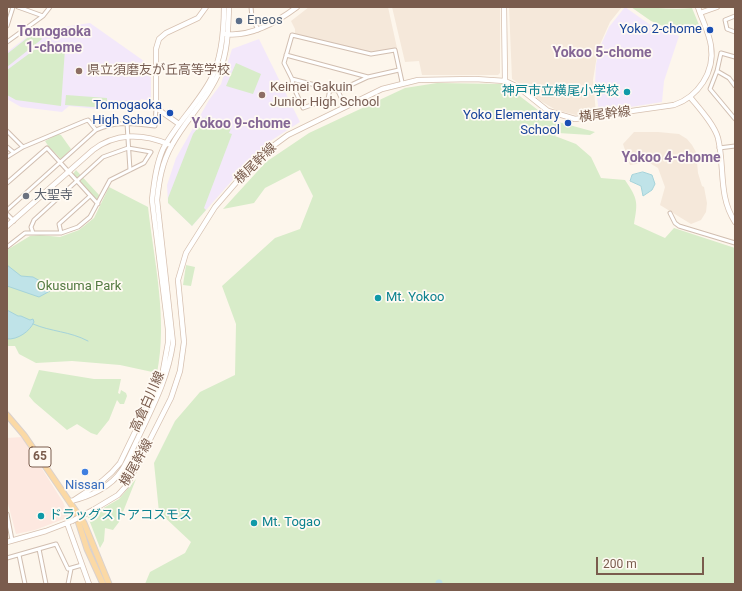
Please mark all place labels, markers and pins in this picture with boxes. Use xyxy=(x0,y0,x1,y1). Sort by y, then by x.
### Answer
place label: Eneos xyxy=(247,13,283,29)
marker: Eneos xyxy=(234,16,244,26)
place label: Yoko 2-chome xyxy=(619,22,702,38)
marker: Yoko 2-chome xyxy=(705,25,715,35)
place label: 県立須磨友が丘高等学校 xyxy=(87,63,230,79)
marker: 県立須磨友が丘高等学校 xyxy=(74,66,84,76)
place label: Keimei Gakuin Junior High School xyxy=(270,80,380,111)
place label: 神戸市立横尾小学校 xyxy=(502,84,619,100)
marker: 神戸市立横尾小学校 xyxy=(622,87,632,97)
marker: Keimei Gakuin Junior High School xyxy=(257,90,267,100)
place label: Tomogaoka High School xyxy=(92,98,162,129)
marker: Tomogaoka High School xyxy=(165,108,175,118)
place label: Yoko Elementary School xyxy=(463,108,560,139)
marker: Yoko Elementary School xyxy=(563,118,573,128)
place label: 大聖寺 xyxy=(34,188,73,204)
marker: 大聖寺 xyxy=(21,191,31,201)
place label: Mt. Yokoo xyxy=(386,290,444,306)
marker: Mt. Yokoo xyxy=(373,293,383,303)
marker: Nissan xyxy=(80,467,90,477)
place label: Nissan xyxy=(65,478,105,494)
place label: ドラッグストアコスモス xyxy=(49,508,192,524)
marker: ドラッグストアコスモス xyxy=(36,511,46,521)
place label: Mt. Togao xyxy=(262,515,321,531)
marker: Mt. Togao xyxy=(249,518,259,528)

